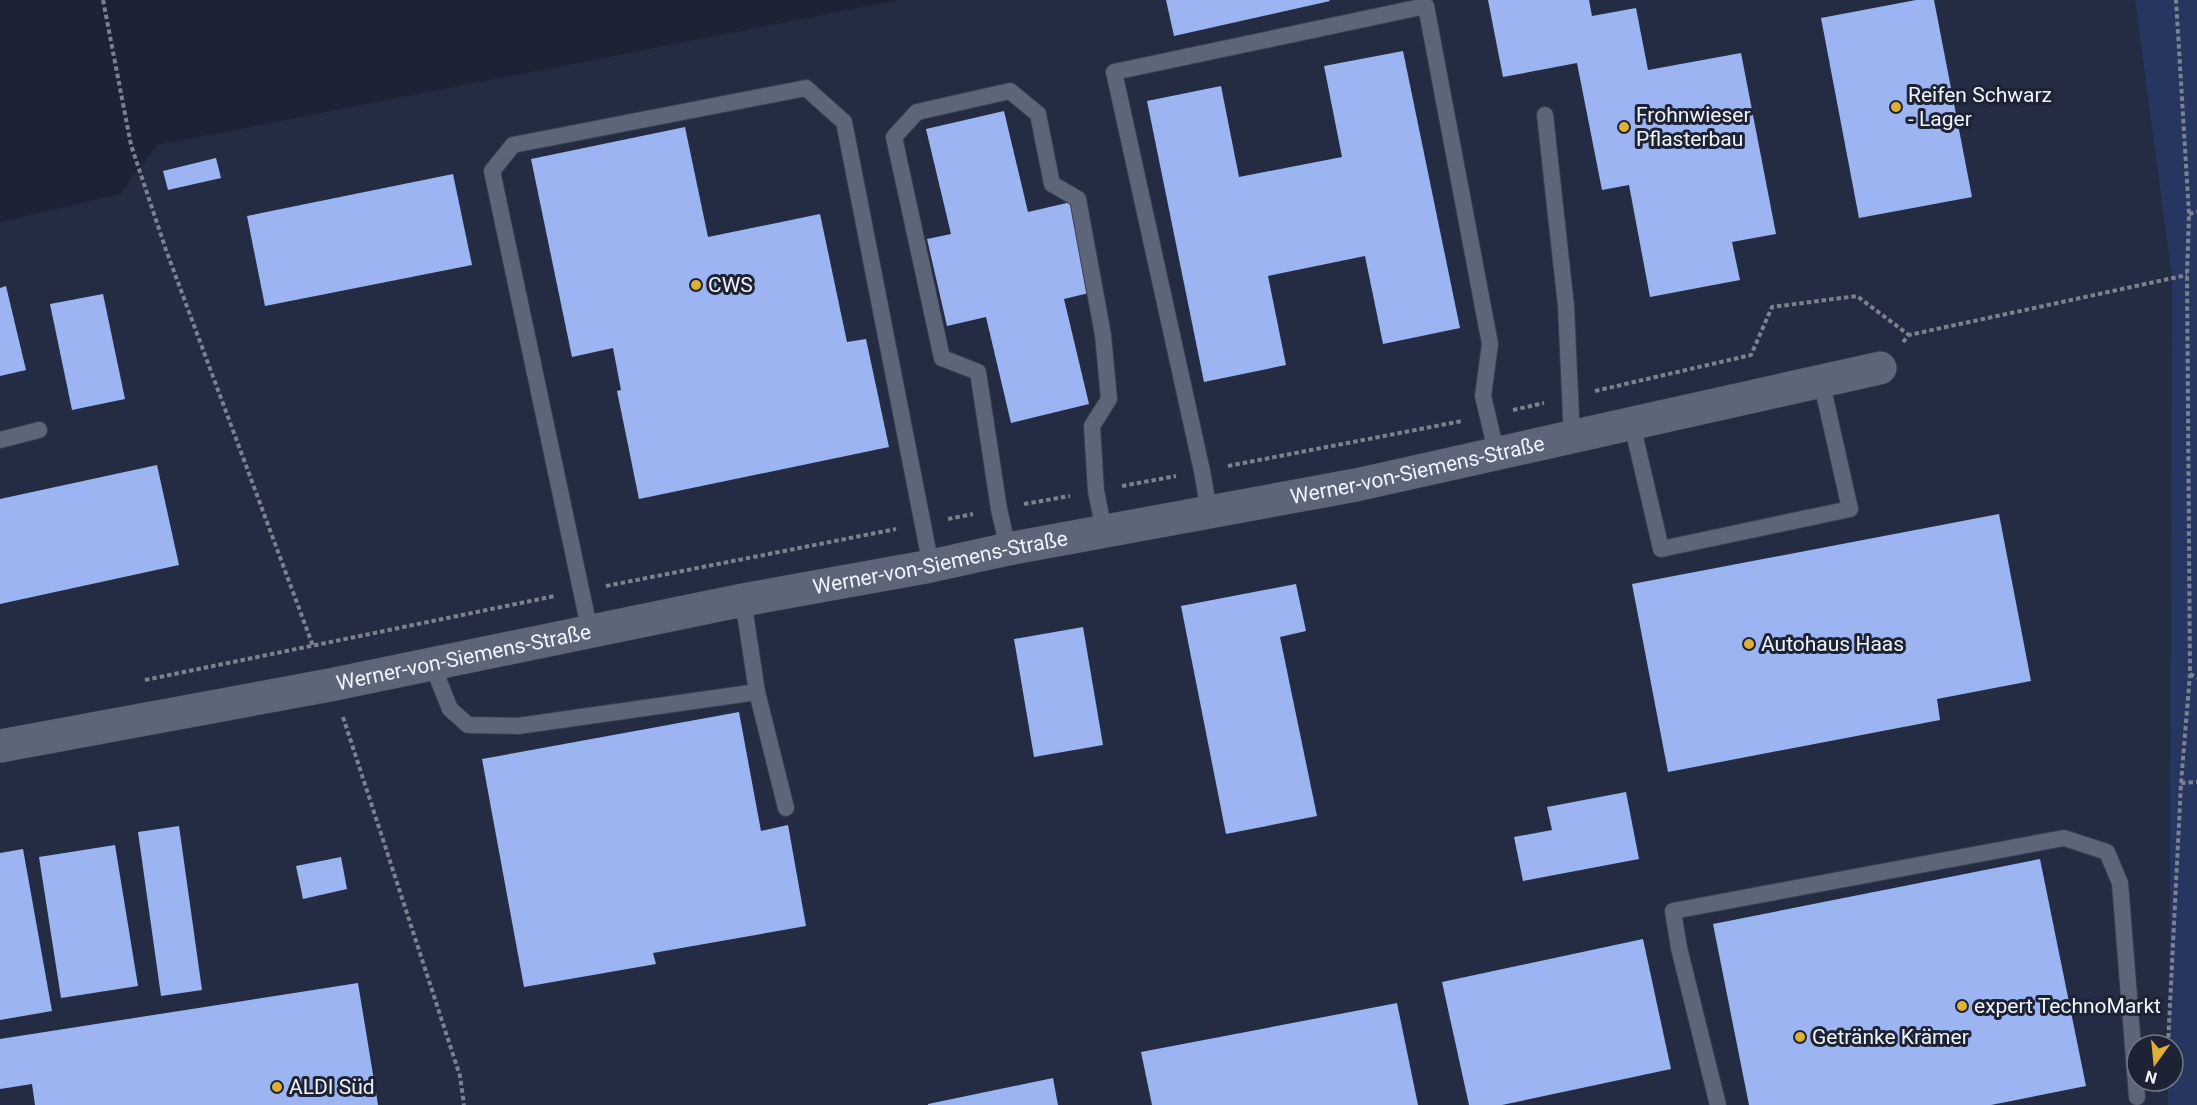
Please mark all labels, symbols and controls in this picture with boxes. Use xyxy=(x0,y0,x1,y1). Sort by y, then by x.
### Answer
place label: Reifen Schwarz - Lager xyxy=(1908,83,2052,131)
marker: Reifen Schwarz - Lager xyxy=(1889,100,1903,114)
place label: Frohnwieser Pflasterbau xyxy=(1636,103,1751,151)
marker: Frohnwieser Pflasterbau xyxy=(1617,120,1631,134)
place label: CWS xyxy=(708,273,753,297)
marker: CWS xyxy=(689,278,703,292)
street label: Werner-von-Siemens-Straße xyxy=(1288,431,1547,509)
street label: Werner-von-Siemens-Straße xyxy=(811,526,1070,599)
street label: Werner-von-Siemens-Straße xyxy=(334,620,593,695)
place label: Autohaus Haas xyxy=(1761,632,1904,656)
marker: Autohaus Haas xyxy=(1742,637,1756,651)
place label: expert TechnoMarkt xyxy=(1974,994,2161,1018)
marker: expert TechnoMarkt xyxy=(1955,999,1969,1013)
place label: Getränke Krämer xyxy=(1812,1025,1969,1049)
marker: Getränke Krämer xyxy=(1793,1030,1807,1044)
north arrow xyxy=(2125,1033,2185,1093)
text: N xyxy=(2143,1066,2159,1088)
place label: ALDI Süd xyxy=(289,1075,375,1099)
marker: ALDI Süd xyxy=(270,1080,284,1094)

